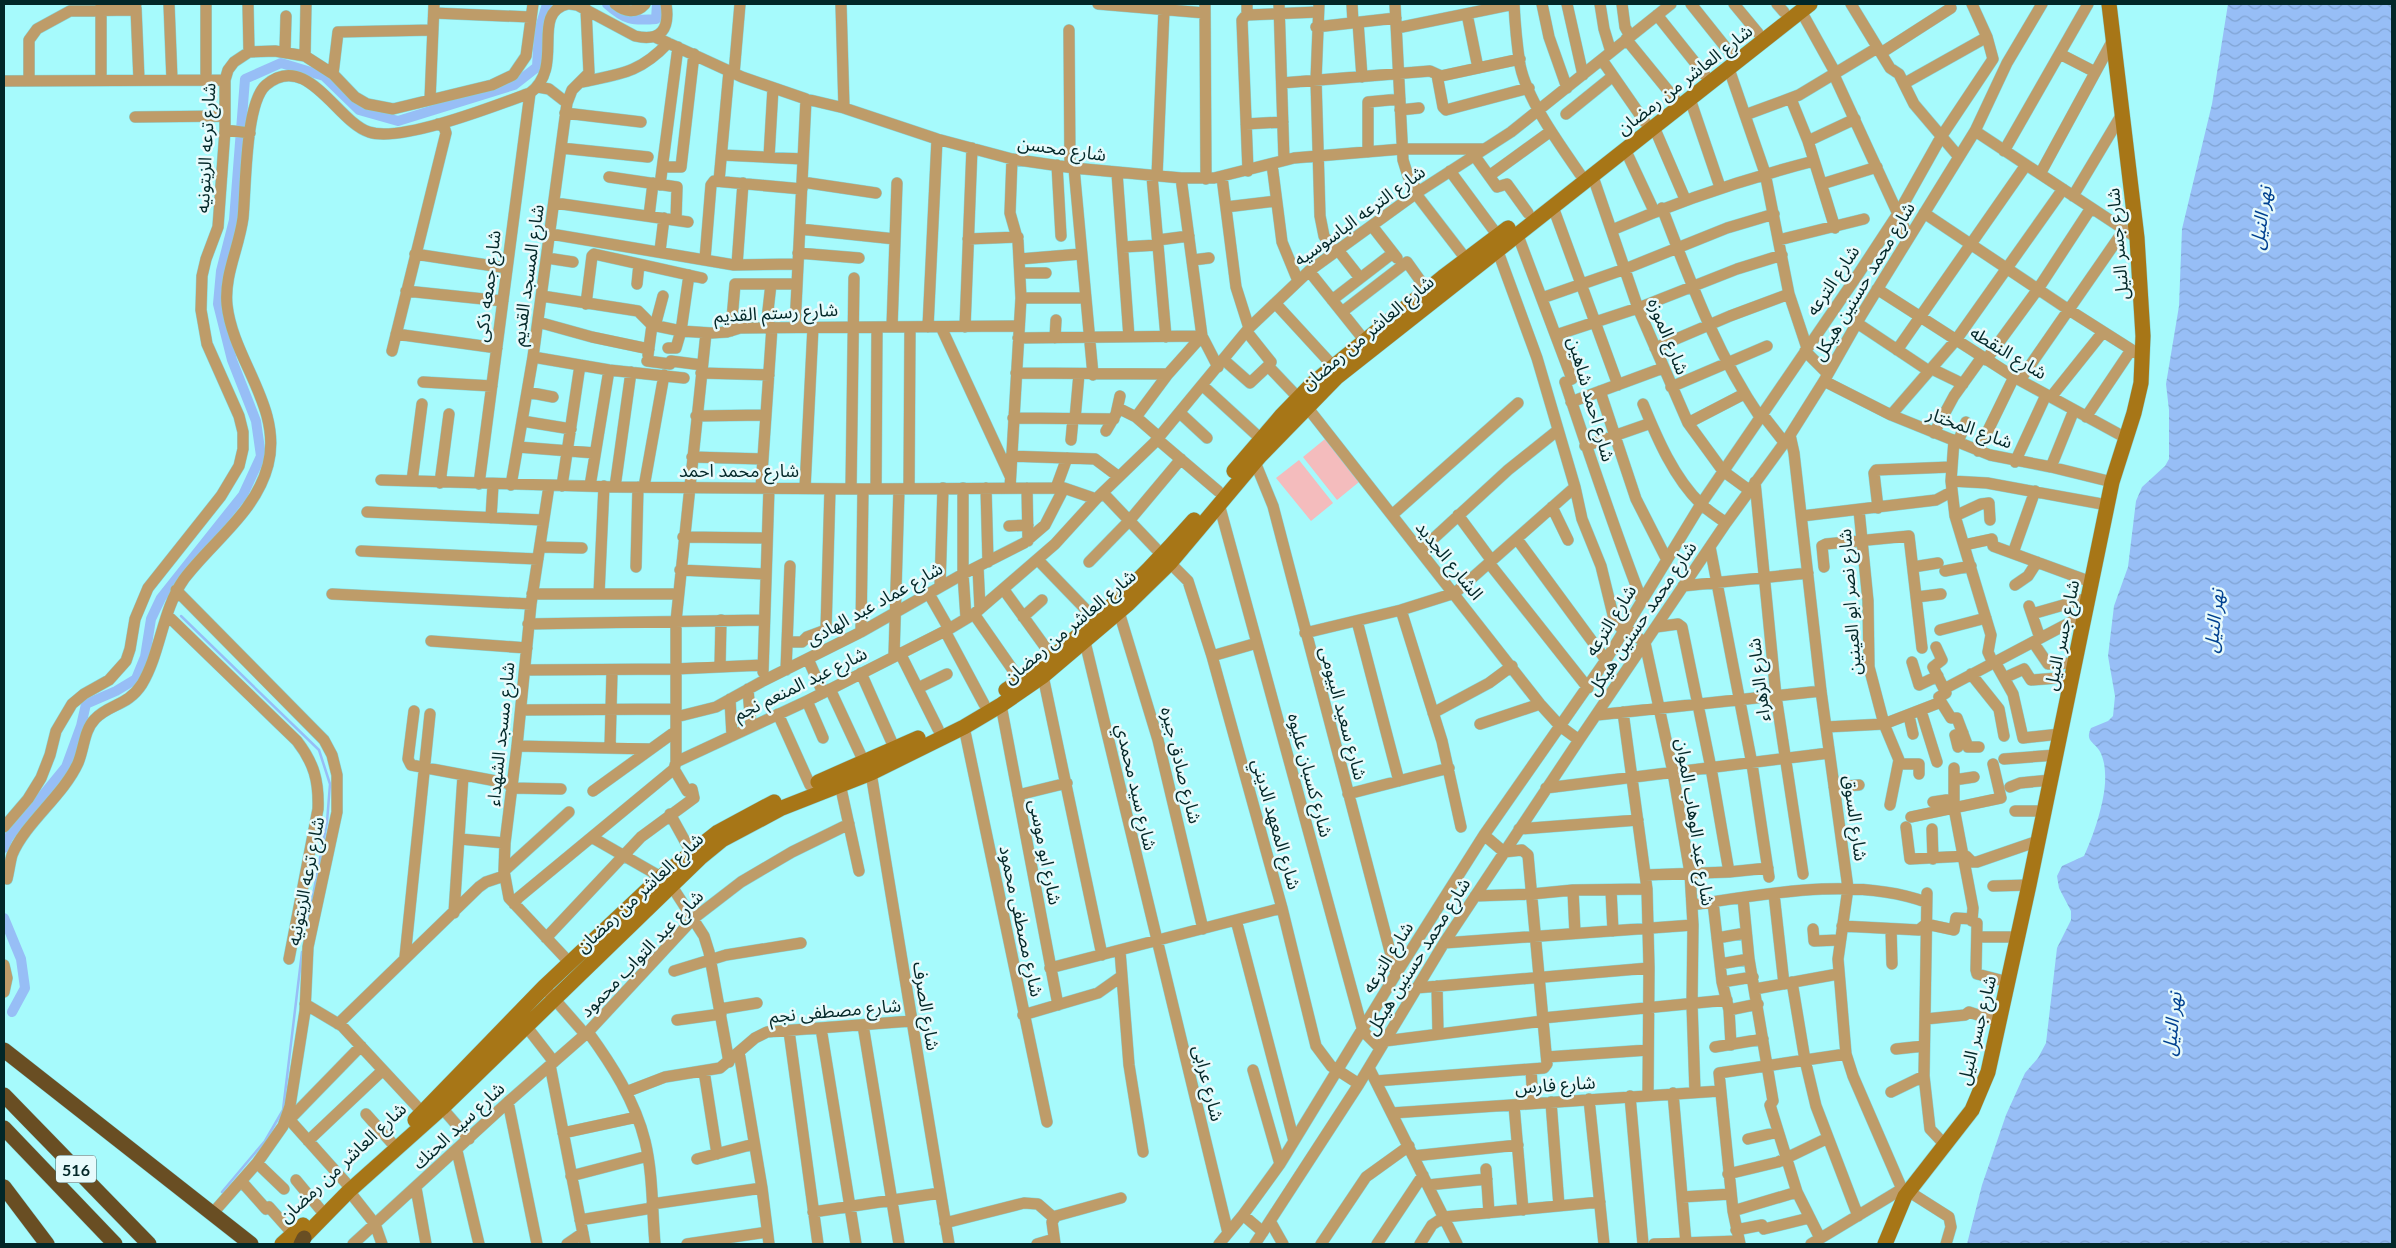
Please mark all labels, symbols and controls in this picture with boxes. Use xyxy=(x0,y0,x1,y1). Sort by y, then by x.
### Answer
street label: شارع العاشر من رمضان xyxy=(1612,19,1759,142)
street label: شارع ترعه الزيتونيه xyxy=(191,82,223,214)
street label: شارع محسن xyxy=(1016,131,1108,169)
street label: شارع الترعه الباسوسيه xyxy=(1289,160,1431,273)
water label: نهر النيل xyxy=(2244,183,2277,251)
street label: شارع جسر النيل xyxy=(2101,187,2137,301)
street label: شارع محمد حسنين هيكل xyxy=(1807,198,1922,366)
street label: شارع المسجد القديم xyxy=(506,203,552,348)
street label: شارع جمعه ذكى xyxy=(469,229,509,344)
street label: شارع الترعه xyxy=(1801,241,1867,321)
street label: شارع العاشر من رمضان xyxy=(1296,270,1440,397)
street label: شارع الموزه xyxy=(1640,294,1694,379)
street label: شارع رستم القديم xyxy=(713,298,839,330)
street label: شارع النقطه xyxy=(1965,321,2051,387)
street label: شارع احمد شاهين xyxy=(1560,334,1620,465)
street label: شارع المختار xyxy=(1922,401,2016,456)
street label: شارع محمد احمد xyxy=(679,459,799,485)
street label: الشارع الجديد xyxy=(1409,516,1488,606)
street label: شارع نصر ابو العينين xyxy=(1833,528,1869,676)
street label: شارع محمد حسنين هيكل xyxy=(1581,537,1704,701)
street label: شارع عماد عبد الهادى xyxy=(802,556,948,653)
street label: شارع العاشر من رمضان xyxy=(998,564,1142,691)
street label: شارع جسر النيل xyxy=(2039,578,2087,693)
street label: شارع الترعه xyxy=(1580,580,1644,662)
water label: نهر النيل xyxy=(2198,586,2229,654)
street label: شارع الزهراء xyxy=(1742,637,1778,723)
street label: شارع عبد المنعم نجم xyxy=(730,641,872,728)
street label: شارع سعيد البيومى xyxy=(1312,644,1372,783)
street label: شارع مسجد الشهداء xyxy=(481,661,522,808)
street label: شارع صادق جيره xyxy=(1153,704,1207,827)
street label: شارع كسبان عليوه xyxy=(1280,710,1338,841)
street label: شارع سيد محمدي xyxy=(1108,722,1162,853)
street label: شارع عبد الوهاب الموان xyxy=(1668,737,1720,908)
street label: شارع المعهد الديني xyxy=(1244,756,1306,893)
street label: شارع السوق xyxy=(1835,774,1873,863)
street label: شارع ابو موسى xyxy=(1021,797,1067,907)
street label: شارع ترعه الزيتونيه xyxy=(282,815,332,948)
street label: شارع العاشر من رمضان xyxy=(571,827,710,960)
street label: شارع مصطفى محمود xyxy=(991,843,1049,1000)
street label: شارع محمد حسنين هيكل xyxy=(1360,873,1478,1041)
street label: شارع عبد التواب محمود xyxy=(575,885,710,1024)
street label: شارع الترعه xyxy=(1357,917,1421,999)
street label: شارع الصرف xyxy=(905,960,945,1053)
street label: شارع جسر النيل xyxy=(1952,973,2004,1088)
water label: نهر النيل xyxy=(2156,989,2187,1057)
street label: شارع مصطفى نجم xyxy=(768,993,902,1031)
street label: شارع عرابى xyxy=(1185,1043,1229,1124)
street label: شارع فارس xyxy=(1514,1070,1596,1102)
street label: شارع سيد الحنك xyxy=(407,1077,511,1176)
street label: شارع العاشر من رمضان xyxy=(274,1097,413,1230)
road number: 516 xyxy=(56,1156,96,1182)

